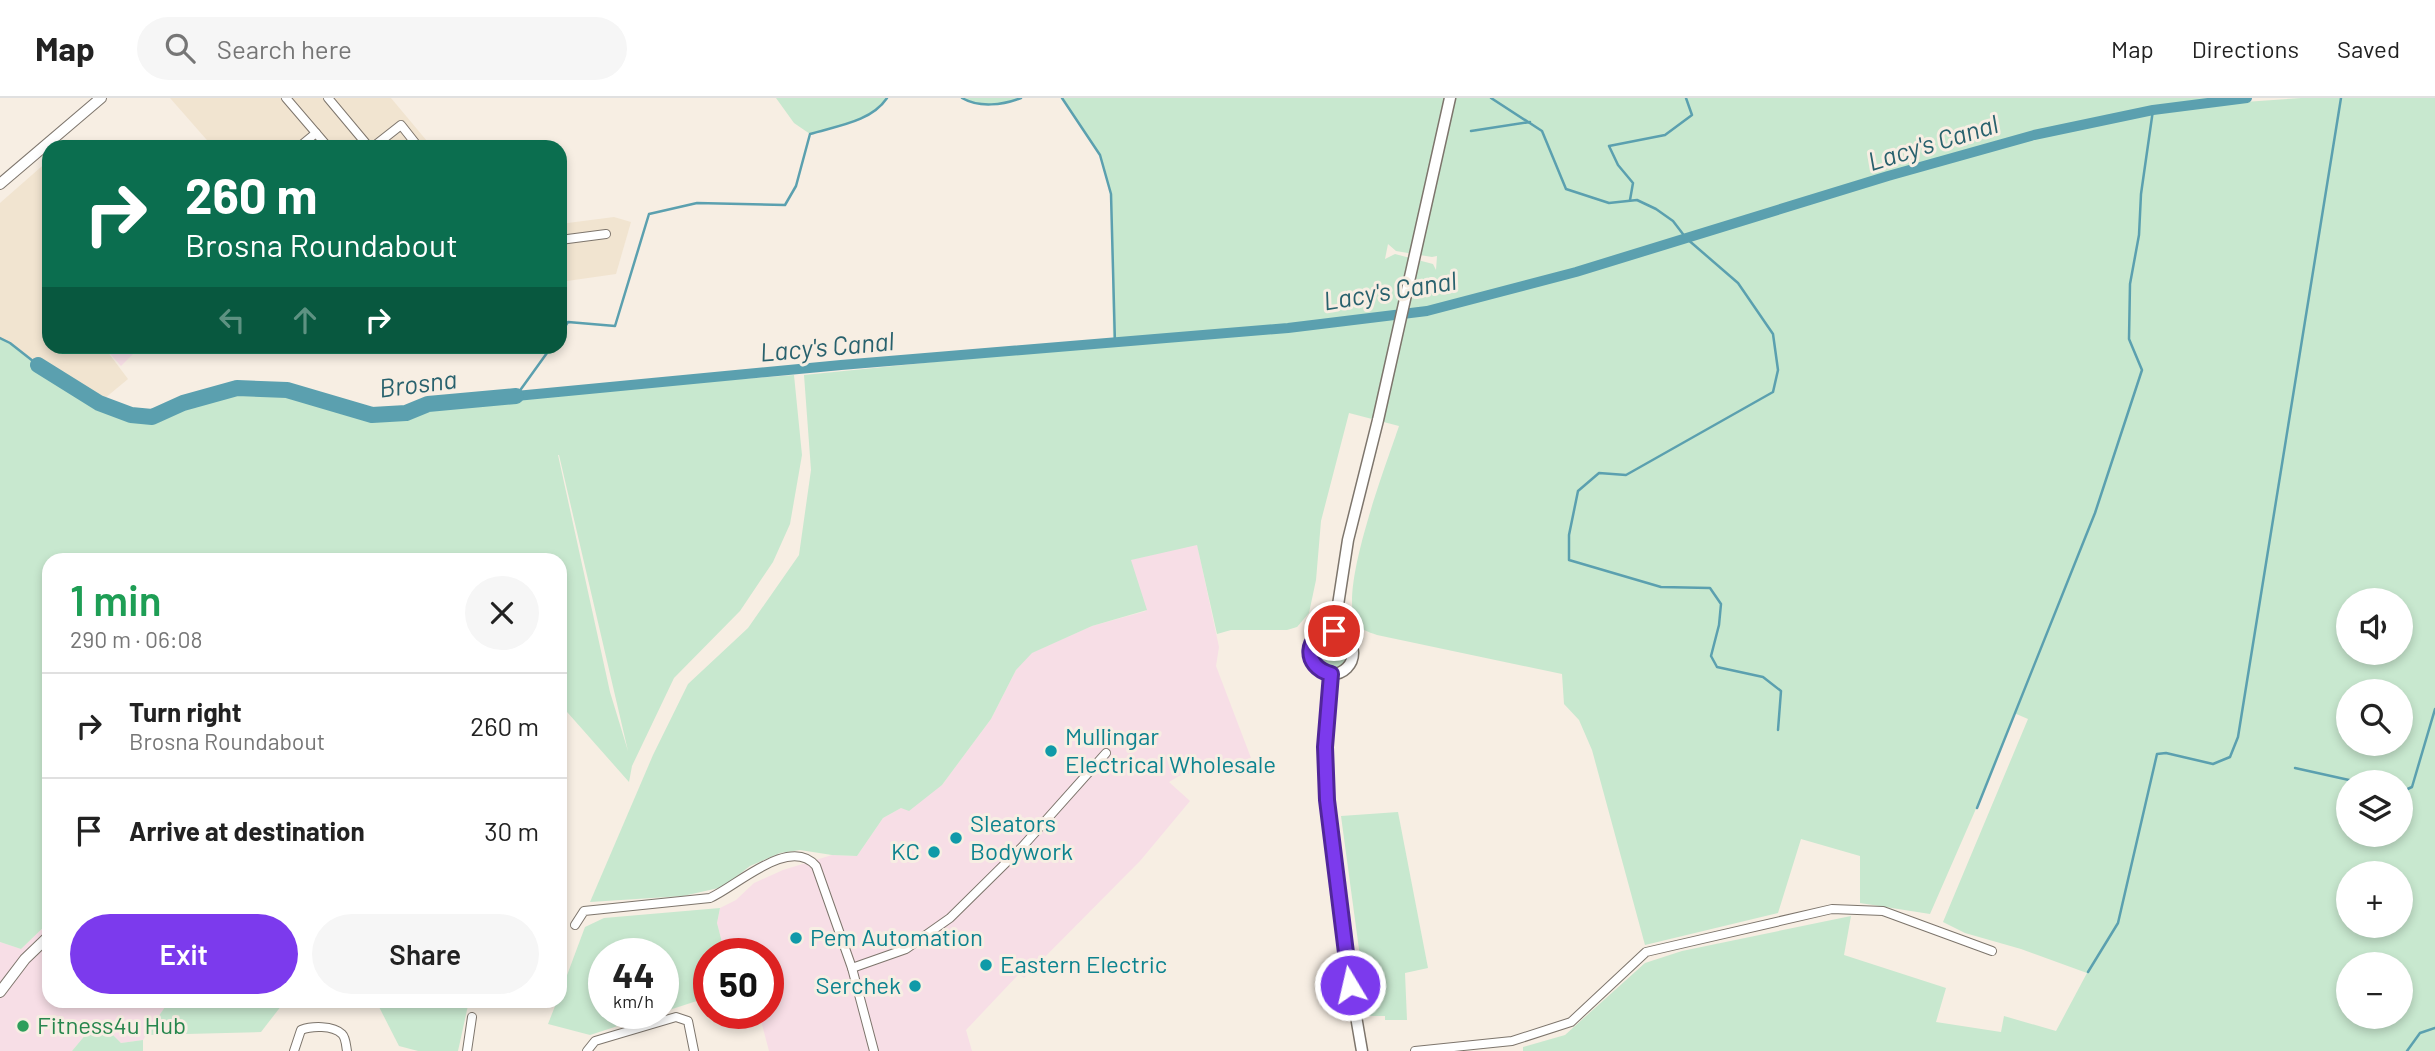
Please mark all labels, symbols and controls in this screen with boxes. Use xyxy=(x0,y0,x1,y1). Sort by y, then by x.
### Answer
search box xyxy=(137,17,627,80)
text: Map xyxy=(35,28,95,68)
icon: search xyxy=(161,29,199,67)
text: Search here xyxy=(217,33,352,64)
text: Map xyxy=(2111,34,2154,63)
text: Directions xyxy=(2192,34,2299,63)
text: Saved xyxy=(2337,34,2400,63)
water label: Lacy's Canal xyxy=(1864,107,2002,176)
text: 260 m xyxy=(185,165,317,224)
icon: right xyxy=(70,168,161,259)
text: Brosna Roundabout xyxy=(185,225,458,263)
water label: Lacy's Canal xyxy=(1321,264,1459,315)
icon: left xyxy=(213,301,251,339)
icon: ahead xyxy=(286,301,324,339)
icon: right xyxy=(359,301,397,339)
water label: Lacy's Canal xyxy=(759,324,895,367)
water label: Brosna xyxy=(377,362,458,403)
text: 1 min xyxy=(70,574,162,624)
button: close xyxy=(465,576,539,650)
map controls xyxy=(2336,588,2413,1029)
button: sound xyxy=(2336,588,2413,665)
pin xyxy=(1304,601,1364,661)
icon: arrive xyxy=(1315,612,1353,650)
text: 290 m · 06:08 xyxy=(70,625,203,653)
button: search xyxy=(2336,679,2413,756)
text: Turn right xyxy=(129,696,242,727)
icon: right xyxy=(70,707,108,745)
text: 260 m xyxy=(470,710,539,741)
place label: Mullingar Electrical Wholesale xyxy=(1065,721,1276,778)
text: Brosna Roundabout xyxy=(129,727,325,755)
marker: Mullingar Electrical Wholesale xyxy=(1043,743,1059,759)
button: layers xyxy=(2336,770,2413,847)
place label: Sleators Bodywork xyxy=(970,808,1073,865)
icon: arrive xyxy=(70,812,108,850)
text: Arrive at destination xyxy=(129,815,365,846)
text: 30 m xyxy=(484,815,539,846)
marker: Sleators Bodywork xyxy=(948,830,964,846)
place label: KC xyxy=(891,836,920,865)
marker: KC xyxy=(926,844,942,860)
button: + xyxy=(2336,861,2413,938)
button: Exit xyxy=(70,914,298,994)
button: Share xyxy=(312,914,539,994)
place label: Pem Automation xyxy=(810,922,983,951)
marker: Pem Automation xyxy=(788,930,804,946)
speed limit sign: 50 xyxy=(693,938,784,1029)
position arrow xyxy=(1313,948,1387,1022)
place label: Eastern Electric xyxy=(1000,949,1167,978)
button: − xyxy=(2336,952,2413,1029)
text: 44 xyxy=(612,953,655,995)
marker: Eastern Electric xyxy=(978,957,994,973)
place label: Serchek xyxy=(816,970,901,999)
marker: Serchek xyxy=(907,978,923,994)
text: km/h xyxy=(613,990,654,1012)
place label: Fitness4u Hub xyxy=(37,1010,186,1039)
marker: Fitness4u Hub xyxy=(15,1018,31,1034)

